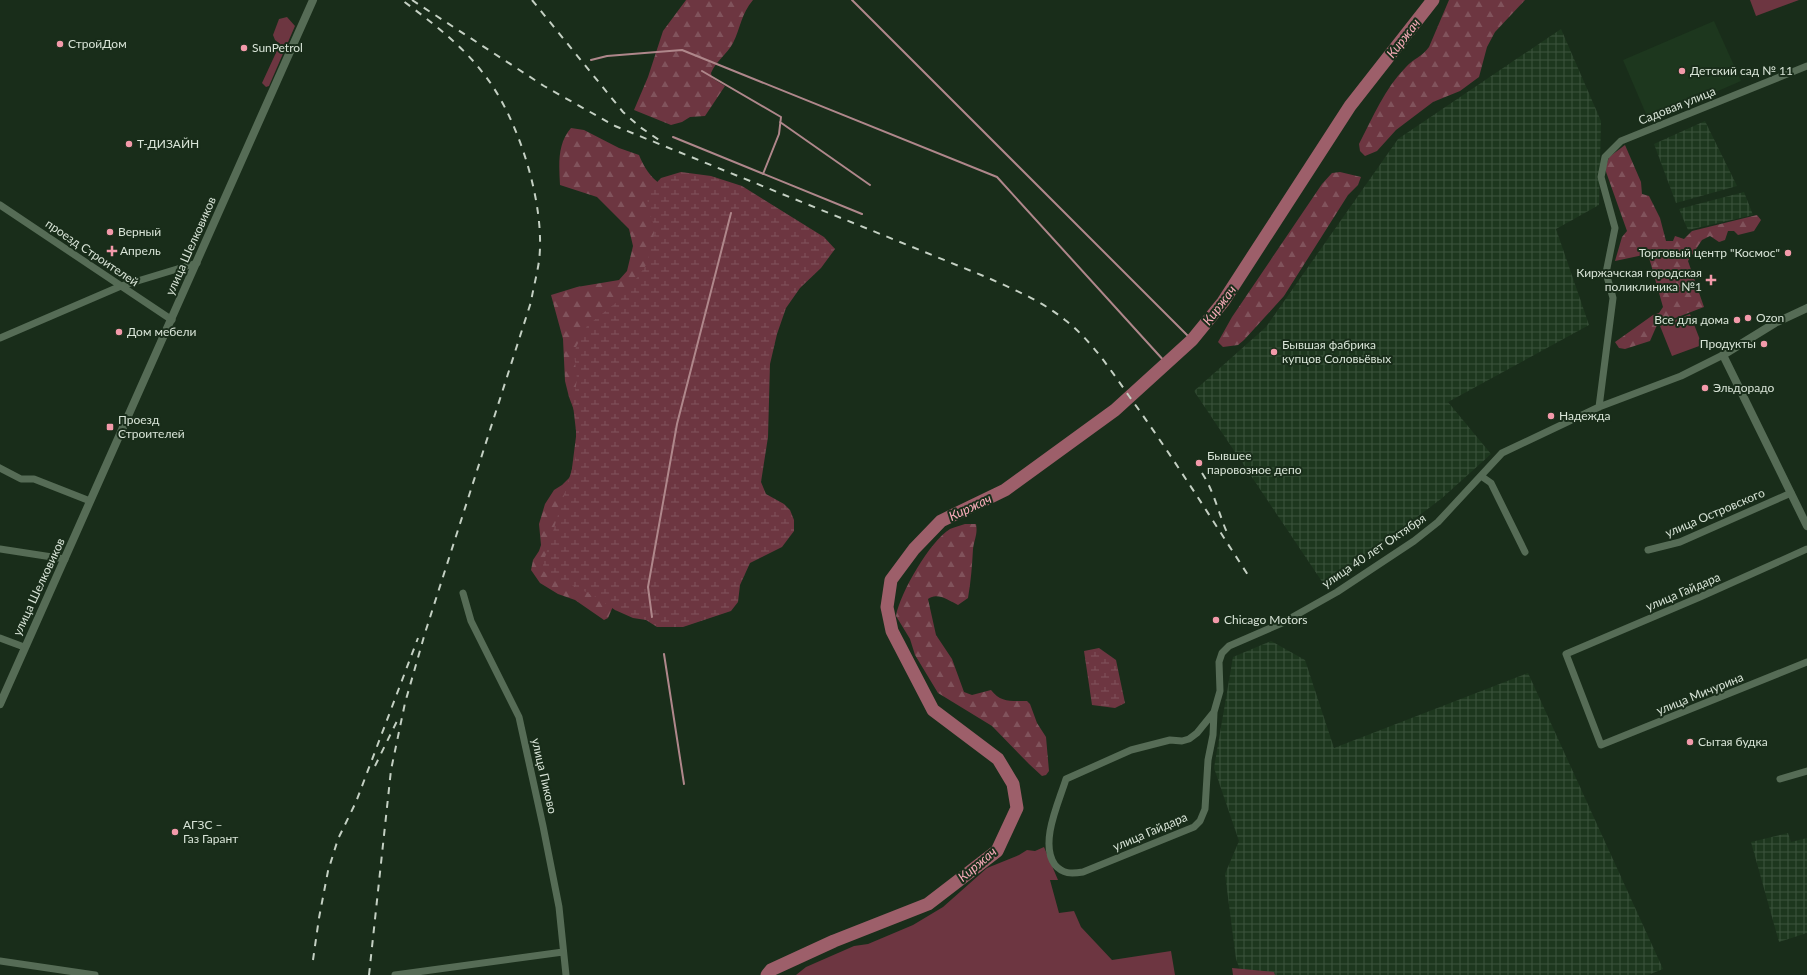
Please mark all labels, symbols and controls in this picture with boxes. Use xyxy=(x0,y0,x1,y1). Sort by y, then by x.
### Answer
water label: Киржач xyxy=(1383,15,1423,61)
place label: СтройДом xyxy=(68,36,127,51)
marker: СтройДом xyxy=(55,39,65,49)
place label: SunPetrol xyxy=(252,40,303,55)
marker: SunPetrol xyxy=(239,43,249,53)
place label: Детский сад № 11 xyxy=(1690,63,1793,78)
marker: Детский сад № 11 xyxy=(1677,66,1687,76)
street label: Садовая улица xyxy=(1636,83,1718,128)
place label: Т-ДИЗАЙН xyxy=(137,136,199,151)
marker: Т-ДИЗАЙН xyxy=(124,139,134,149)
street label: улица Шелковиков xyxy=(162,194,219,297)
street label: проезд Строителей xyxy=(43,216,142,289)
place label: Верный xyxy=(118,224,161,239)
marker: Верный xyxy=(105,227,115,237)
place label: Апрель xyxy=(120,243,161,258)
place label: Торговый центр "Космос" xyxy=(1639,245,1780,260)
marker: Апрель xyxy=(107,246,117,256)
marker: Торговый центр "Космос" xyxy=(1783,248,1793,258)
place label: Киржачская городская поликлиника №1 xyxy=(1576,265,1702,294)
marker: Киржачская городская поликлиника №1 xyxy=(1705,274,1717,286)
water label: Киржач xyxy=(1199,282,1239,328)
place label: Ozon xyxy=(1756,310,1784,325)
place label: Все для дома xyxy=(1654,312,1729,327)
marker: Ozon xyxy=(1743,313,1753,323)
marker: Все для дома xyxy=(1732,315,1742,325)
place label: Дом мебели xyxy=(127,324,197,339)
marker: Дом мебели xyxy=(114,327,124,337)
place label: Продукты xyxy=(1700,336,1756,351)
place label: Бывшая фабрика купцов Соловьёвых xyxy=(1282,337,1391,366)
marker: Продукты xyxy=(1759,339,1769,349)
marker: Бывшая фабрика купцов Соловьёвых xyxy=(1269,347,1279,357)
place label: Эльдорадо xyxy=(1713,380,1774,395)
marker: Эльдорадо xyxy=(1700,383,1710,393)
place label: Надежда xyxy=(1559,408,1610,423)
marker: Надежда xyxy=(1546,411,1556,421)
place label: Проезд Строителей xyxy=(118,412,185,441)
marker: Проезд Строителей xyxy=(105,422,115,432)
place label: Бывшее паровозное депо xyxy=(1207,448,1302,477)
marker: Бывшее паровозное депо xyxy=(1194,458,1204,468)
street label: улица Островского xyxy=(1663,485,1767,540)
water label: Киржач xyxy=(946,490,994,524)
street label: улица 40 лет Октября xyxy=(1319,510,1429,591)
street label: улица Шелковиков xyxy=(9,535,68,638)
street label: улица Гайдара xyxy=(1643,569,1722,614)
place label: Chicago Motors xyxy=(1224,612,1308,627)
marker: Chicago Motors xyxy=(1211,615,1221,625)
street label: улица Мичурина xyxy=(1654,669,1746,718)
place label: Сытая будка xyxy=(1698,734,1768,749)
street label: улица Пиково xyxy=(529,737,561,815)
marker: Сытая будка xyxy=(1685,737,1695,747)
street label: улица Гайдара xyxy=(1110,809,1189,854)
place label: АГЗС – Газ Гарант xyxy=(183,817,238,846)
marker: АГЗС – Газ Гарант xyxy=(170,827,180,837)
water label: Киржач xyxy=(954,843,1000,885)

